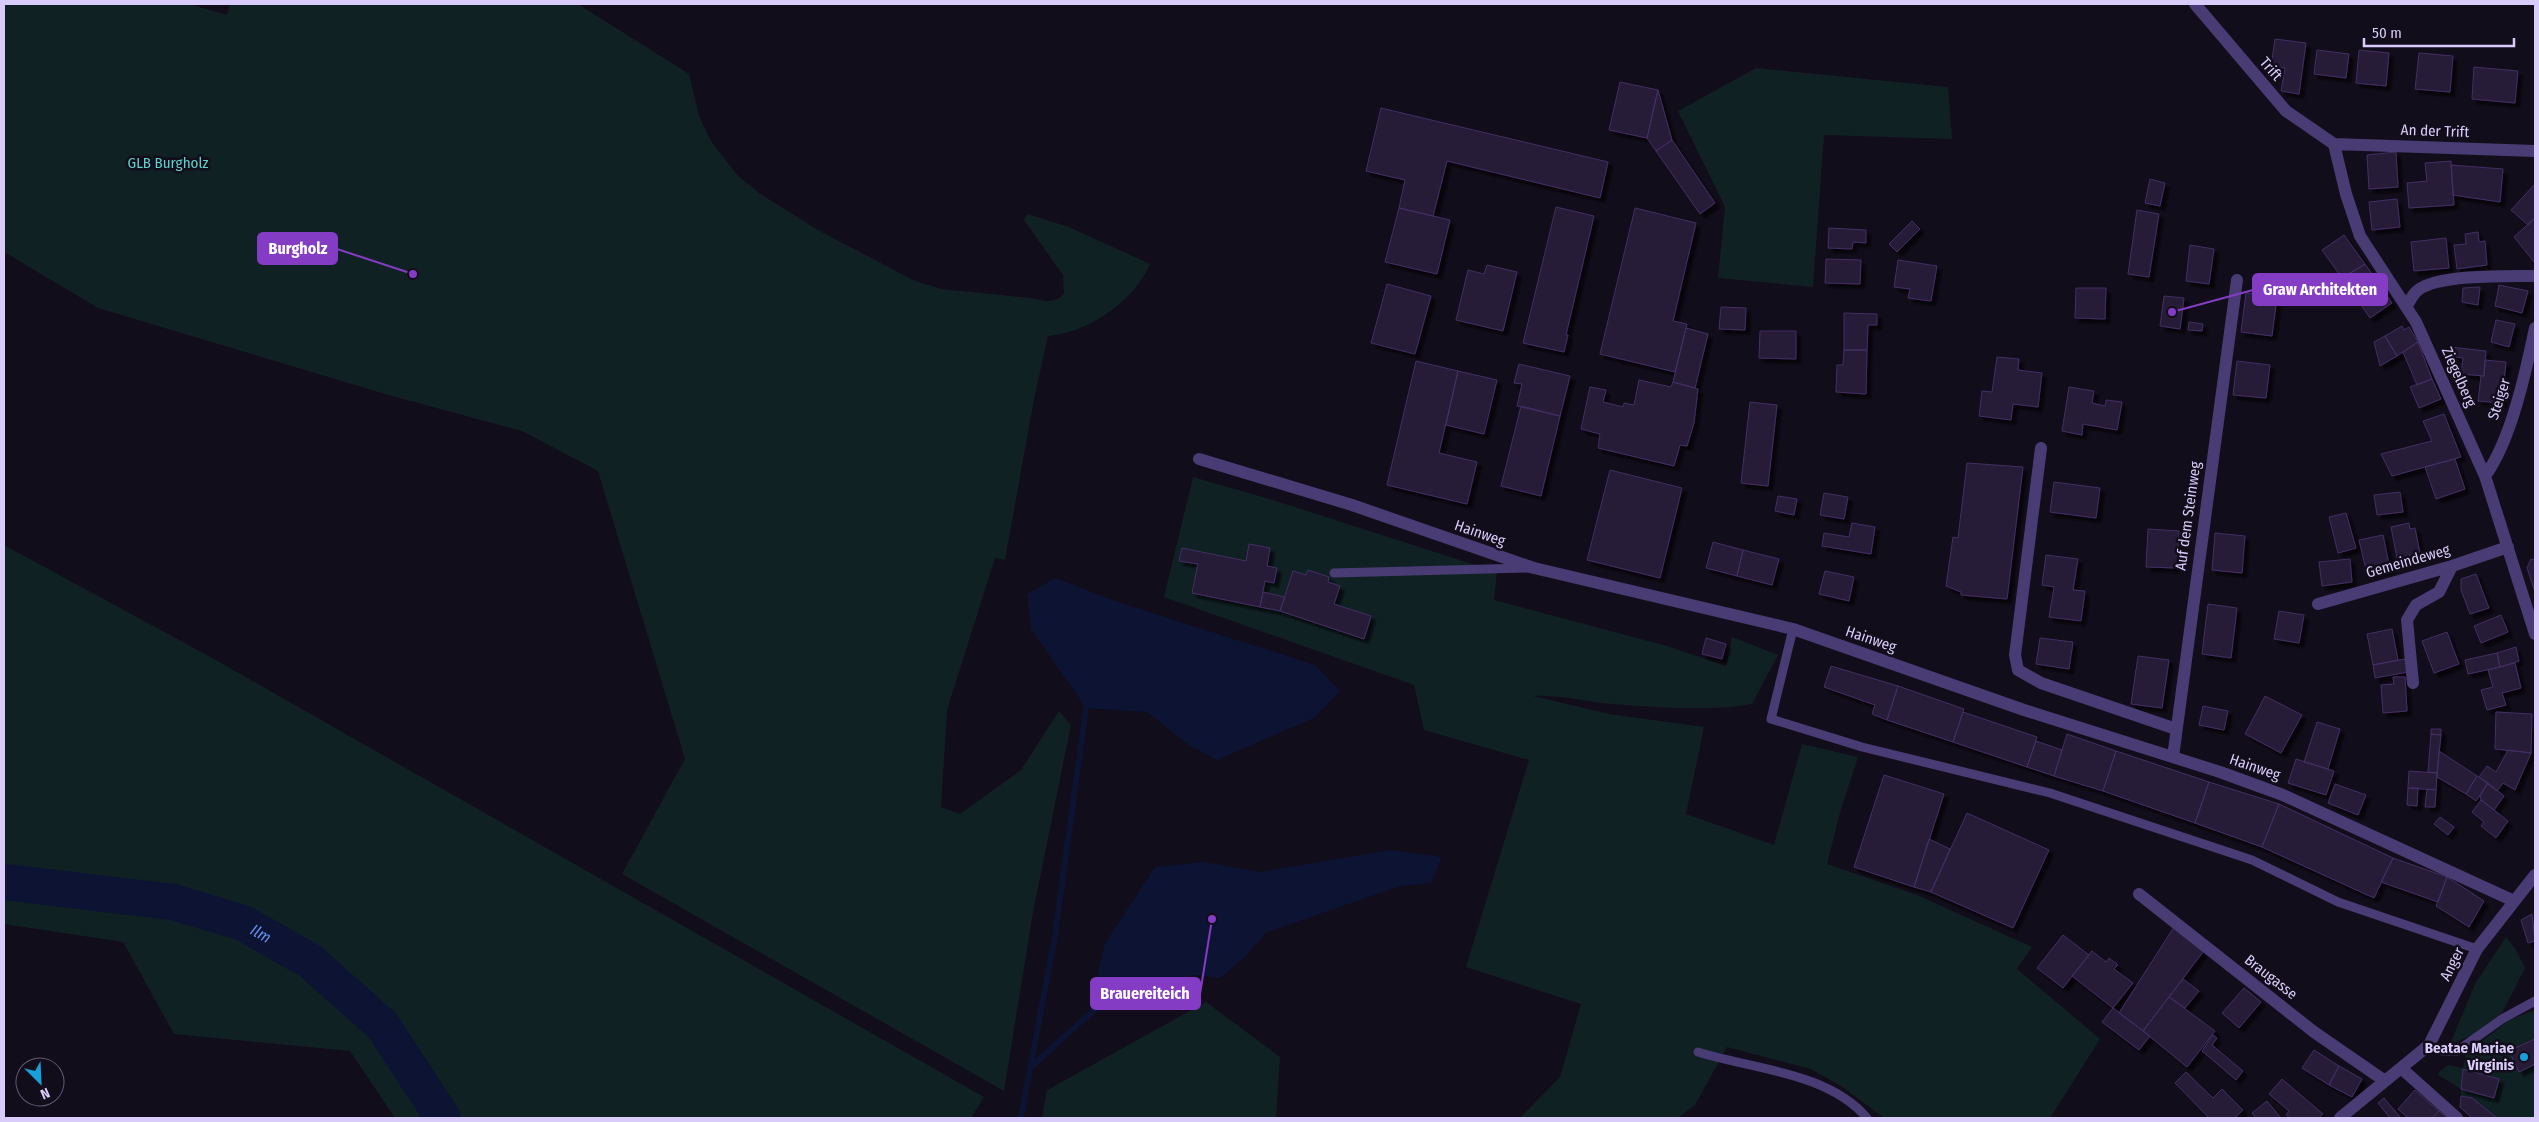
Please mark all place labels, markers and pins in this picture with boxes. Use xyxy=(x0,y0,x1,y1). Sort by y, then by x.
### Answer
callout: Burgholz xyxy=(258,233,337,264)
callout: Graw Architekten xyxy=(2253,274,2387,305)
callout: Brauereiteich xyxy=(1091,978,1200,1009)
place label: Beatae Mariae Virginis xyxy=(2425,1039,2514,1074)
marker: Beatae Mariae Virginis xyxy=(2518,1051,2530,1063)

